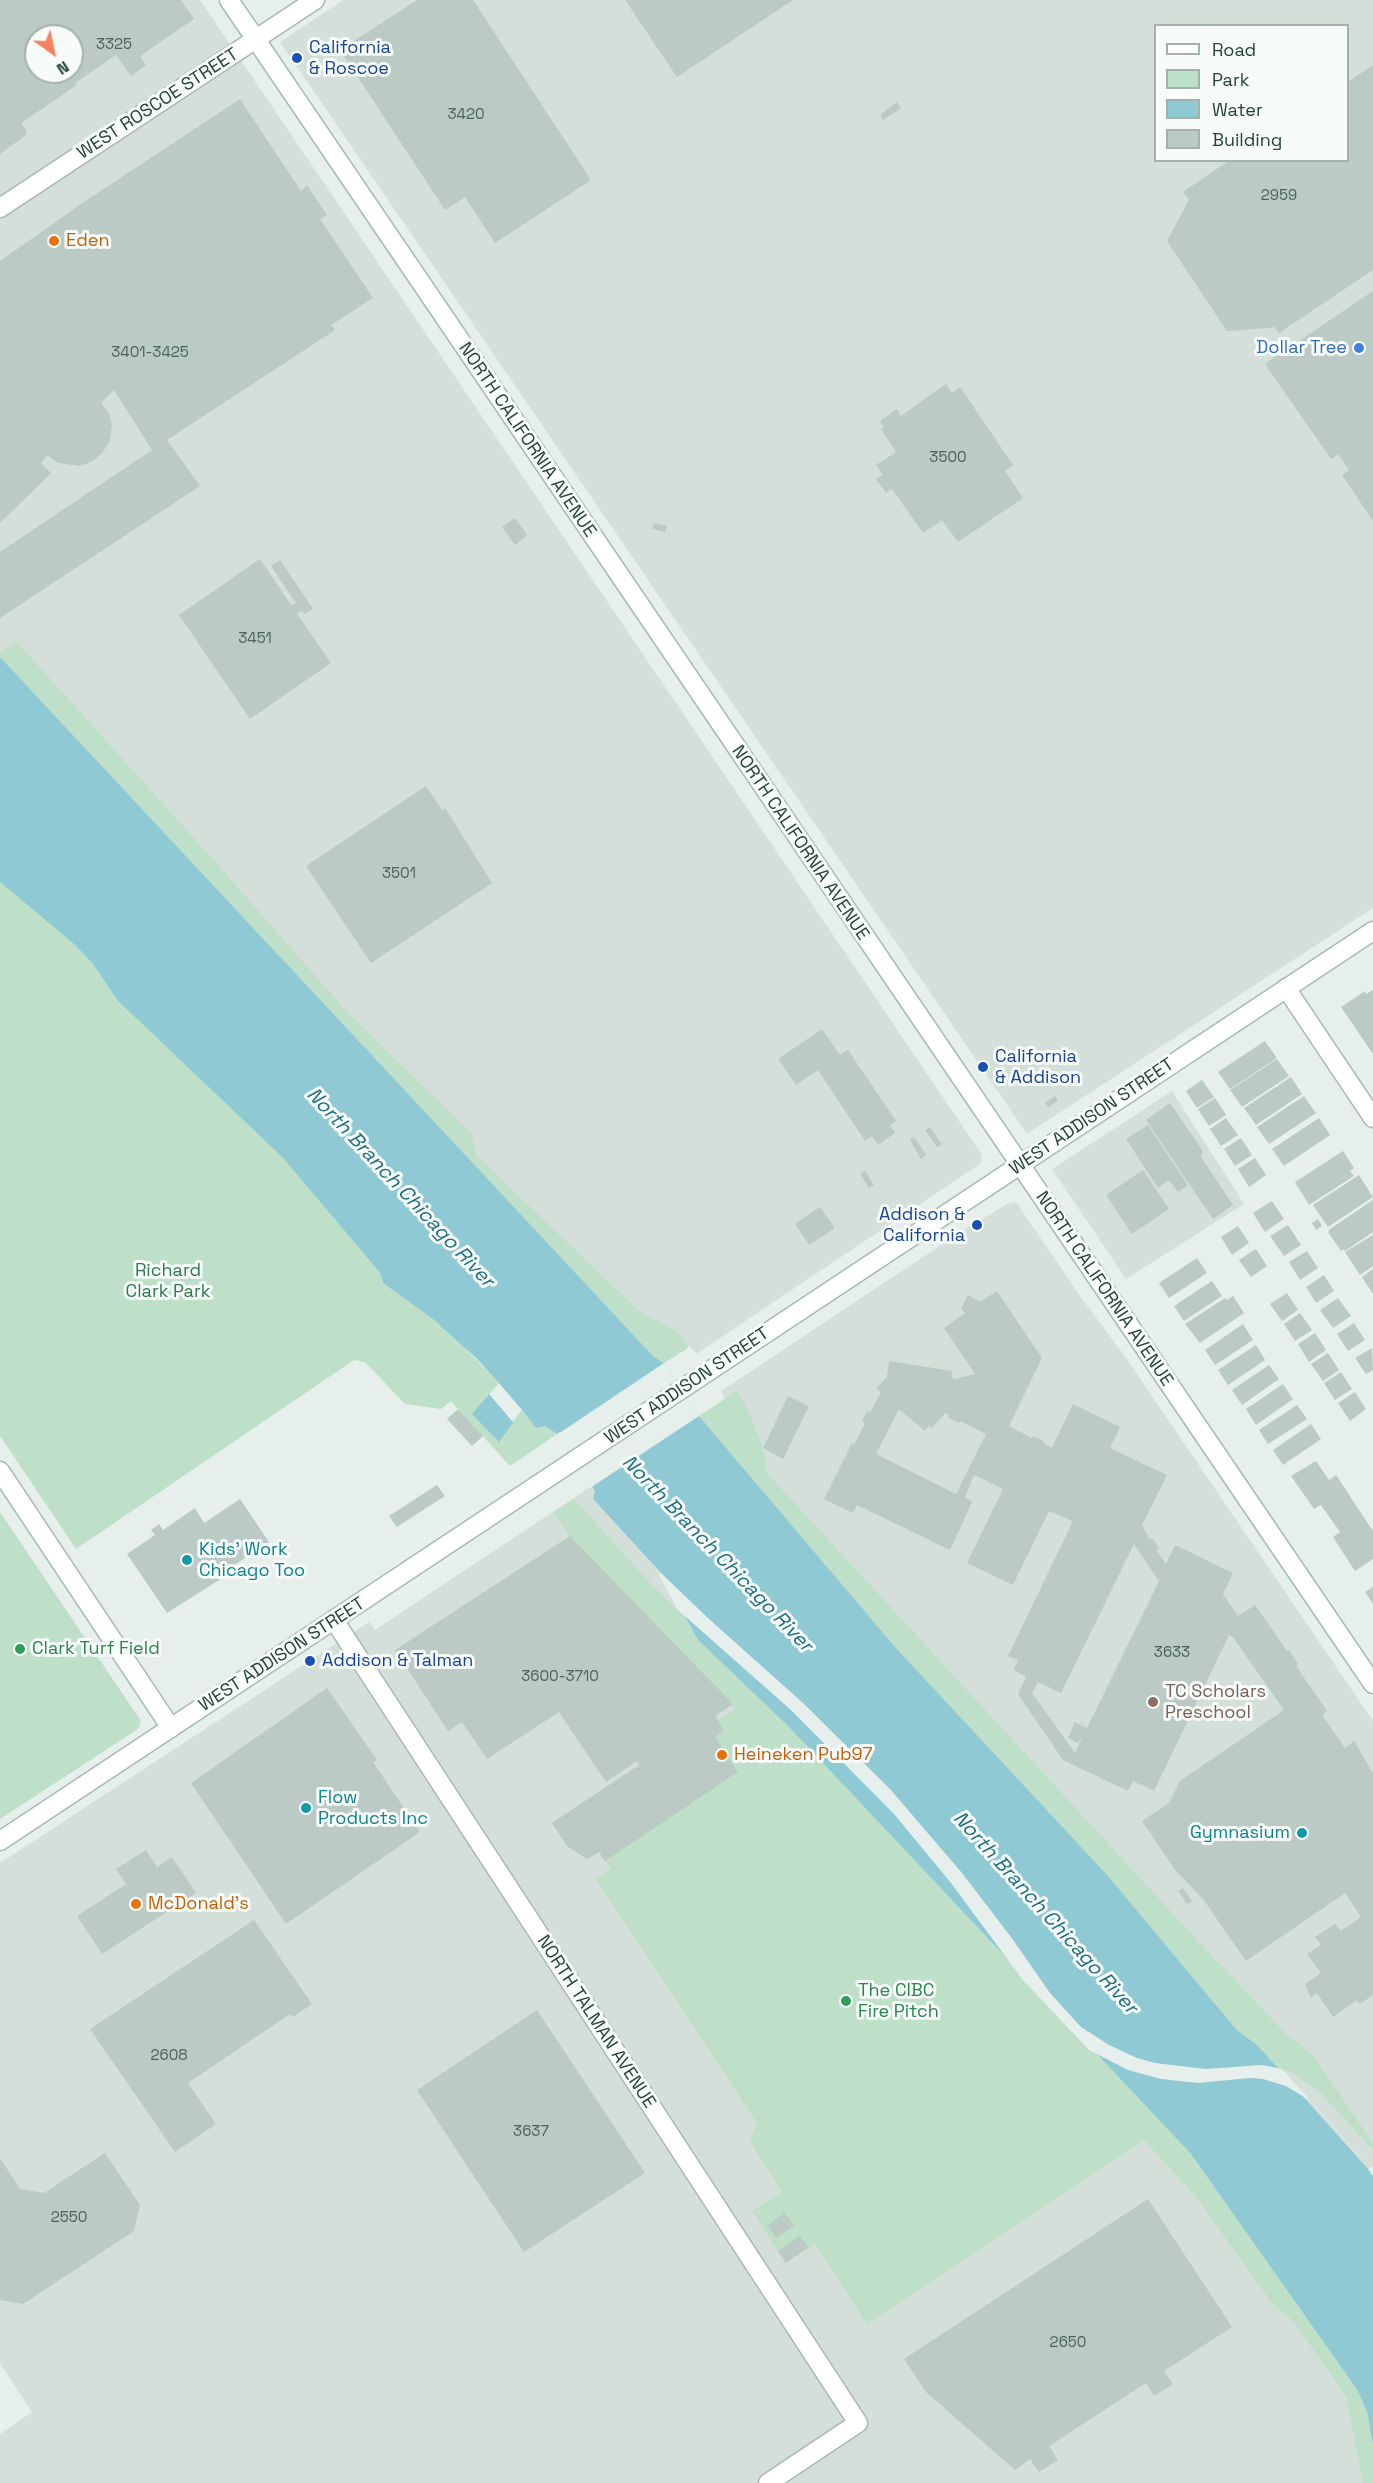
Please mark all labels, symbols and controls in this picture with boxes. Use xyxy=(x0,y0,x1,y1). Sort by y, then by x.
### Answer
north arrow xyxy=(24,24,84,84)
legend xyxy=(1154,24,1349,162)
house number: 3325 xyxy=(96,36,132,54)
place label: California & Roscoe xyxy=(309,37,391,80)
text: Road xyxy=(1212,38,1256,61)
street label: WEST ROSCOE STREET xyxy=(73,44,243,164)
marker: California & Roscoe xyxy=(290,51,304,65)
text: N xyxy=(53,56,73,80)
text: Park xyxy=(1212,68,1249,91)
text: Water xyxy=(1212,98,1263,121)
house number: 3420 xyxy=(447,106,485,124)
text: Building xyxy=(1212,128,1282,151)
house number: 2959 xyxy=(1261,187,1297,205)
place label: Eden xyxy=(66,230,109,252)
marker: Eden xyxy=(47,234,61,248)
place label: Dollar Tree xyxy=(1256,337,1347,359)
street label: NORTH CALIFORNIA AVENUE xyxy=(454,339,600,541)
marker: Dollar Tree xyxy=(1352,341,1366,355)
house number: 3401-3425 xyxy=(111,344,189,362)
house number: 3500 xyxy=(929,449,967,467)
house number: 3451 xyxy=(238,630,272,648)
street label: NORTH CALIFORNIA AVENUE xyxy=(727,742,873,944)
house number: 3501 xyxy=(382,865,416,883)
place label: California & Addison xyxy=(995,1046,1081,1088)
street label: WEST ADDISON STREET xyxy=(1006,1054,1178,1180)
marker: California & Addison xyxy=(976,1060,990,1074)
water label: North Branch Chicago River xyxy=(301,1083,499,1293)
street label: NORTH CALIFORNIA AVENUE xyxy=(1031,1188,1177,1390)
place label: Addison & California xyxy=(879,1204,965,1246)
marker: Addison & California xyxy=(970,1218,984,1232)
park label: Richard Clark Park xyxy=(126,1260,210,1302)
street label: WEST ADDISON STREET xyxy=(601,1323,773,1449)
water label: North Branch Chicago River xyxy=(617,1451,817,1657)
place label: Kids' Work Chicago Too xyxy=(199,1539,305,1582)
marker: Kids' Work Chicago Too xyxy=(180,1553,194,1567)
street label: WEST ADDISON STREET xyxy=(195,1593,369,1717)
place label: Clark Turf Field xyxy=(32,1638,160,1660)
marker: Clark Turf Field xyxy=(13,1642,27,1656)
house number: 3633 xyxy=(1154,1644,1190,1662)
place label: Addison & Talman xyxy=(322,1650,473,1672)
marker: Addison & Talman xyxy=(303,1654,317,1668)
house number: 3600-3710 xyxy=(521,1668,599,1686)
place label: TC Scholars Preschool xyxy=(1165,1681,1266,1724)
marker: TC Scholars Preschool xyxy=(1146,1695,1160,1709)
place label: Heineken Pub97 xyxy=(734,1744,872,1766)
marker: Heineken Pub97 xyxy=(715,1748,729,1762)
place label: Flow Products Inc xyxy=(318,1787,428,1830)
marker: Flow Products Inc xyxy=(299,1801,313,1815)
water label: North Branch Chicago River xyxy=(948,1807,1142,2019)
place label: Gymnasium xyxy=(1190,1822,1290,1844)
marker: Gymnasium xyxy=(1295,1826,1309,1840)
place label: McDonald's xyxy=(148,1893,249,1915)
marker: McDonald's xyxy=(129,1897,143,1911)
street label: NORTH TALMAN AVENUE xyxy=(532,1931,660,2113)
place label: The CIBC Fire Pitch xyxy=(858,1980,939,2022)
marker: The CIBC Fire Pitch xyxy=(839,1994,853,2008)
house number: 2608 xyxy=(150,2047,188,2065)
house number: 3637 xyxy=(513,2123,549,2141)
house number: 2550 xyxy=(51,2209,87,2227)
house number: 2650 xyxy=(1050,2334,1086,2352)

